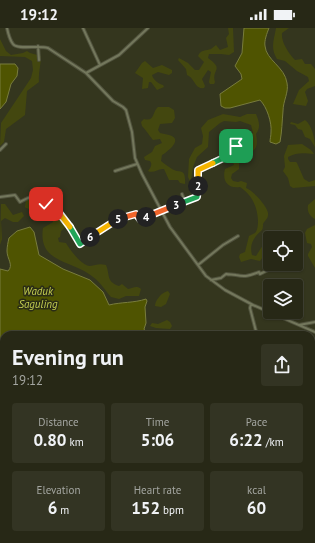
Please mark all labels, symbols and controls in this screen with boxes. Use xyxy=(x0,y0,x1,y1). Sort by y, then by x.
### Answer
text: 19:12 xyxy=(20,5,58,24)
pin xyxy=(219,129,253,163)
icon: arrive xyxy=(225,135,247,157)
pin: 2 xyxy=(188,176,208,196)
text: 2 xyxy=(195,179,201,193)
pin xyxy=(29,187,63,221)
icon: check xyxy=(35,193,57,215)
pin: 3 xyxy=(166,195,186,215)
text: 3 xyxy=(173,198,179,212)
pin: 4 xyxy=(136,207,156,227)
pin: 5 xyxy=(108,209,128,229)
text: 4 xyxy=(143,210,149,224)
text: 5 xyxy=(115,212,121,226)
pin: 6 xyxy=(80,227,100,247)
text: 6 xyxy=(87,230,93,244)
map controls xyxy=(263,231,303,319)
button: locate xyxy=(263,231,303,271)
button: layers xyxy=(263,279,303,319)
water label: Waduk Saguling xyxy=(18,284,58,311)
text: Evening run xyxy=(12,343,124,371)
button: share xyxy=(261,344,303,386)
text: 19:12 xyxy=(12,372,43,389)
text: Distance xyxy=(38,415,79,429)
text: Time xyxy=(146,415,169,429)
text: Pace xyxy=(246,415,267,429)
text: 0.80 xyxy=(33,429,66,451)
text: 5:06 xyxy=(141,429,174,451)
text: 6:22 xyxy=(229,429,263,451)
text: km xyxy=(66,435,84,449)
text: /km xyxy=(263,435,284,449)
text: Elevation xyxy=(37,483,80,497)
text: Heart rate xyxy=(134,483,181,497)
text: kcal xyxy=(247,483,266,497)
text: 6 xyxy=(48,497,57,519)
text: 152 xyxy=(131,497,160,519)
text: 60 xyxy=(247,497,266,519)
text: m xyxy=(57,503,69,517)
text: bpm xyxy=(160,503,184,517)

